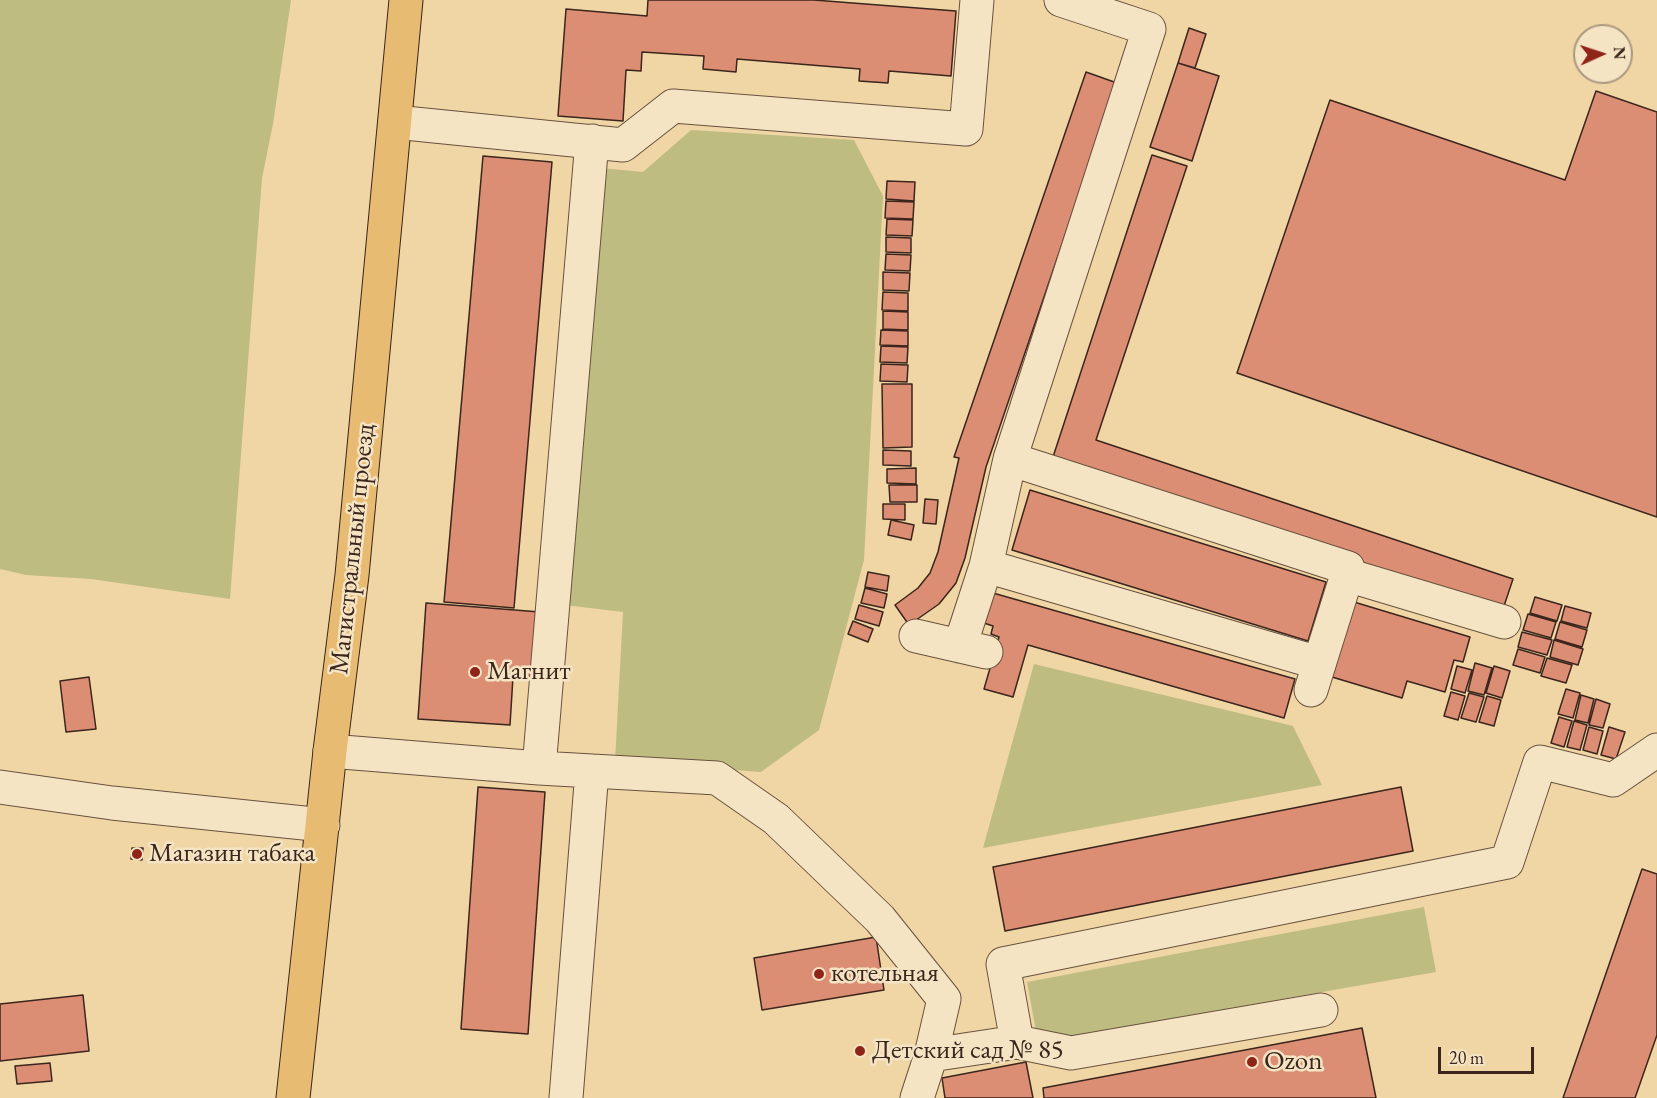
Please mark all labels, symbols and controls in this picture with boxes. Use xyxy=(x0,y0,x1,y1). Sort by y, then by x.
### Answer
north arrow xyxy=(1573,24,1633,84)
text: N xyxy=(1609,46,1630,60)
street label: Магистральный проезд xyxy=(324,422,382,676)
place label: Магнит xyxy=(487,656,571,688)
marker: Магнит xyxy=(468,665,482,679)
place label: Магазин табака xyxy=(149,838,315,870)
marker: Магазин табака xyxy=(130,847,144,861)
place label: котельная xyxy=(831,958,939,990)
marker: котельная xyxy=(812,967,826,981)
place label: Детский сад № 85 xyxy=(872,1035,1064,1067)
scale bar xyxy=(1441,1035,1537,1073)
marker: Детский сад № 85 xyxy=(853,1044,867,1058)
place label: Ozon xyxy=(1264,1046,1322,1078)
text: 20 m xyxy=(1449,1046,1484,1069)
marker: Ozon xyxy=(1245,1055,1259,1069)

